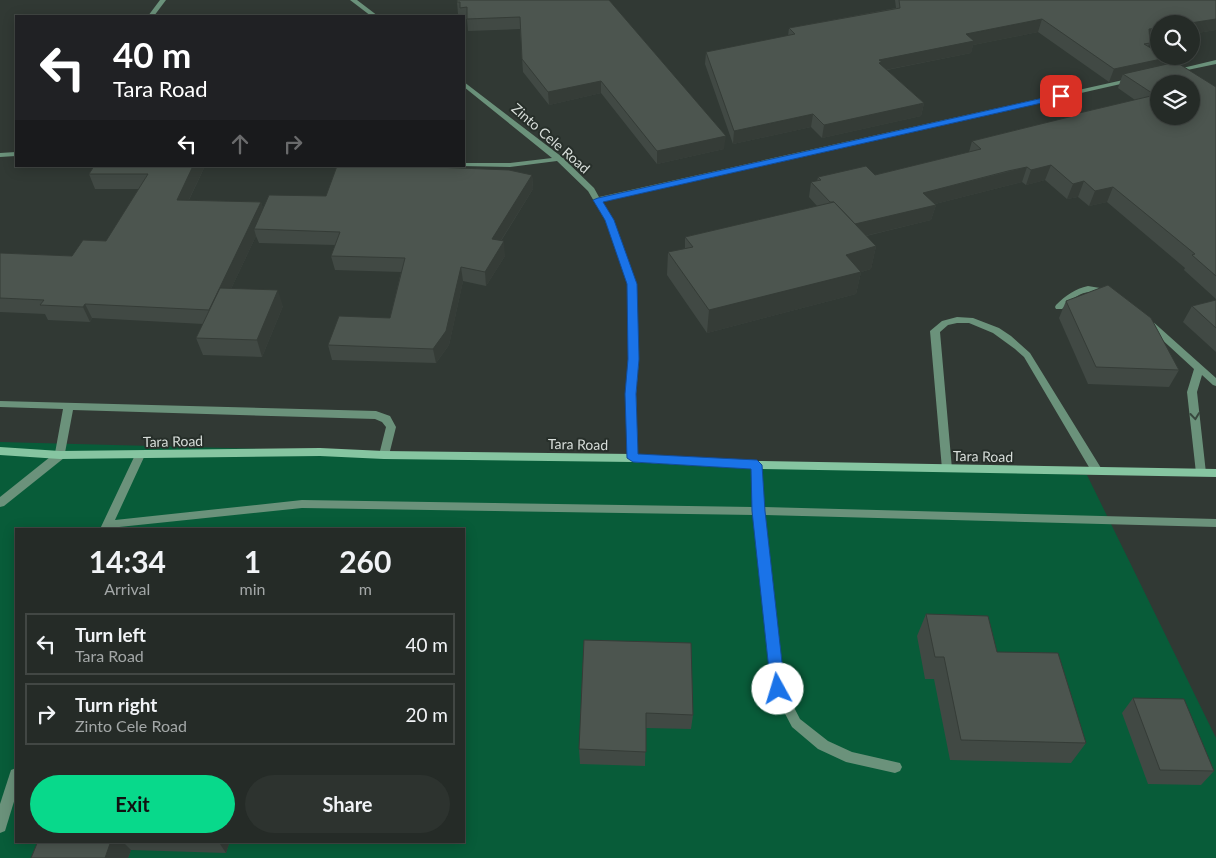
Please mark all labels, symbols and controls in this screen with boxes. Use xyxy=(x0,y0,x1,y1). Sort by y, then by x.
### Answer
map controls xyxy=(1150,15,1200,125)
button: search xyxy=(1150,15,1200,65)
text: 40 m xyxy=(113,33,191,75)
icon: left xyxy=(30,35,95,100)
text: Tara Road xyxy=(113,75,208,102)
pin xyxy=(1040,75,1082,117)
button: layers xyxy=(1150,75,1200,125)
icon: arrive xyxy=(1047,82,1075,110)
street label: Zinto Cele Road xyxy=(508,99,594,177)
icon: left xyxy=(173,130,201,158)
icon: ahead xyxy=(226,130,254,158)
icon: right xyxy=(279,130,307,158)
one-way arrow xyxy=(1189,412,1200,420)
street label: Tara Road xyxy=(143,432,203,450)
street label: Tara Road xyxy=(548,435,608,453)
street label: Tara Road xyxy=(953,447,1013,465)
text: 14:34 xyxy=(89,543,166,579)
text: 1 xyxy=(244,543,261,579)
text: 260 xyxy=(339,543,391,579)
text: Arrival xyxy=(104,579,150,598)
text: min xyxy=(240,579,266,598)
text: m xyxy=(359,579,372,598)
text: Turn left xyxy=(75,623,146,646)
icon: left xyxy=(32,630,60,658)
text: 40 m xyxy=(405,633,448,656)
text: Tara Road xyxy=(75,646,144,665)
position arrow xyxy=(751,662,803,714)
text: Turn right xyxy=(75,693,157,716)
icon: right xyxy=(32,700,60,728)
text: 20 m xyxy=(405,703,448,726)
text: Zinto Cele Road xyxy=(75,716,187,735)
button: Exit xyxy=(30,775,235,833)
button: Share xyxy=(245,775,450,833)

